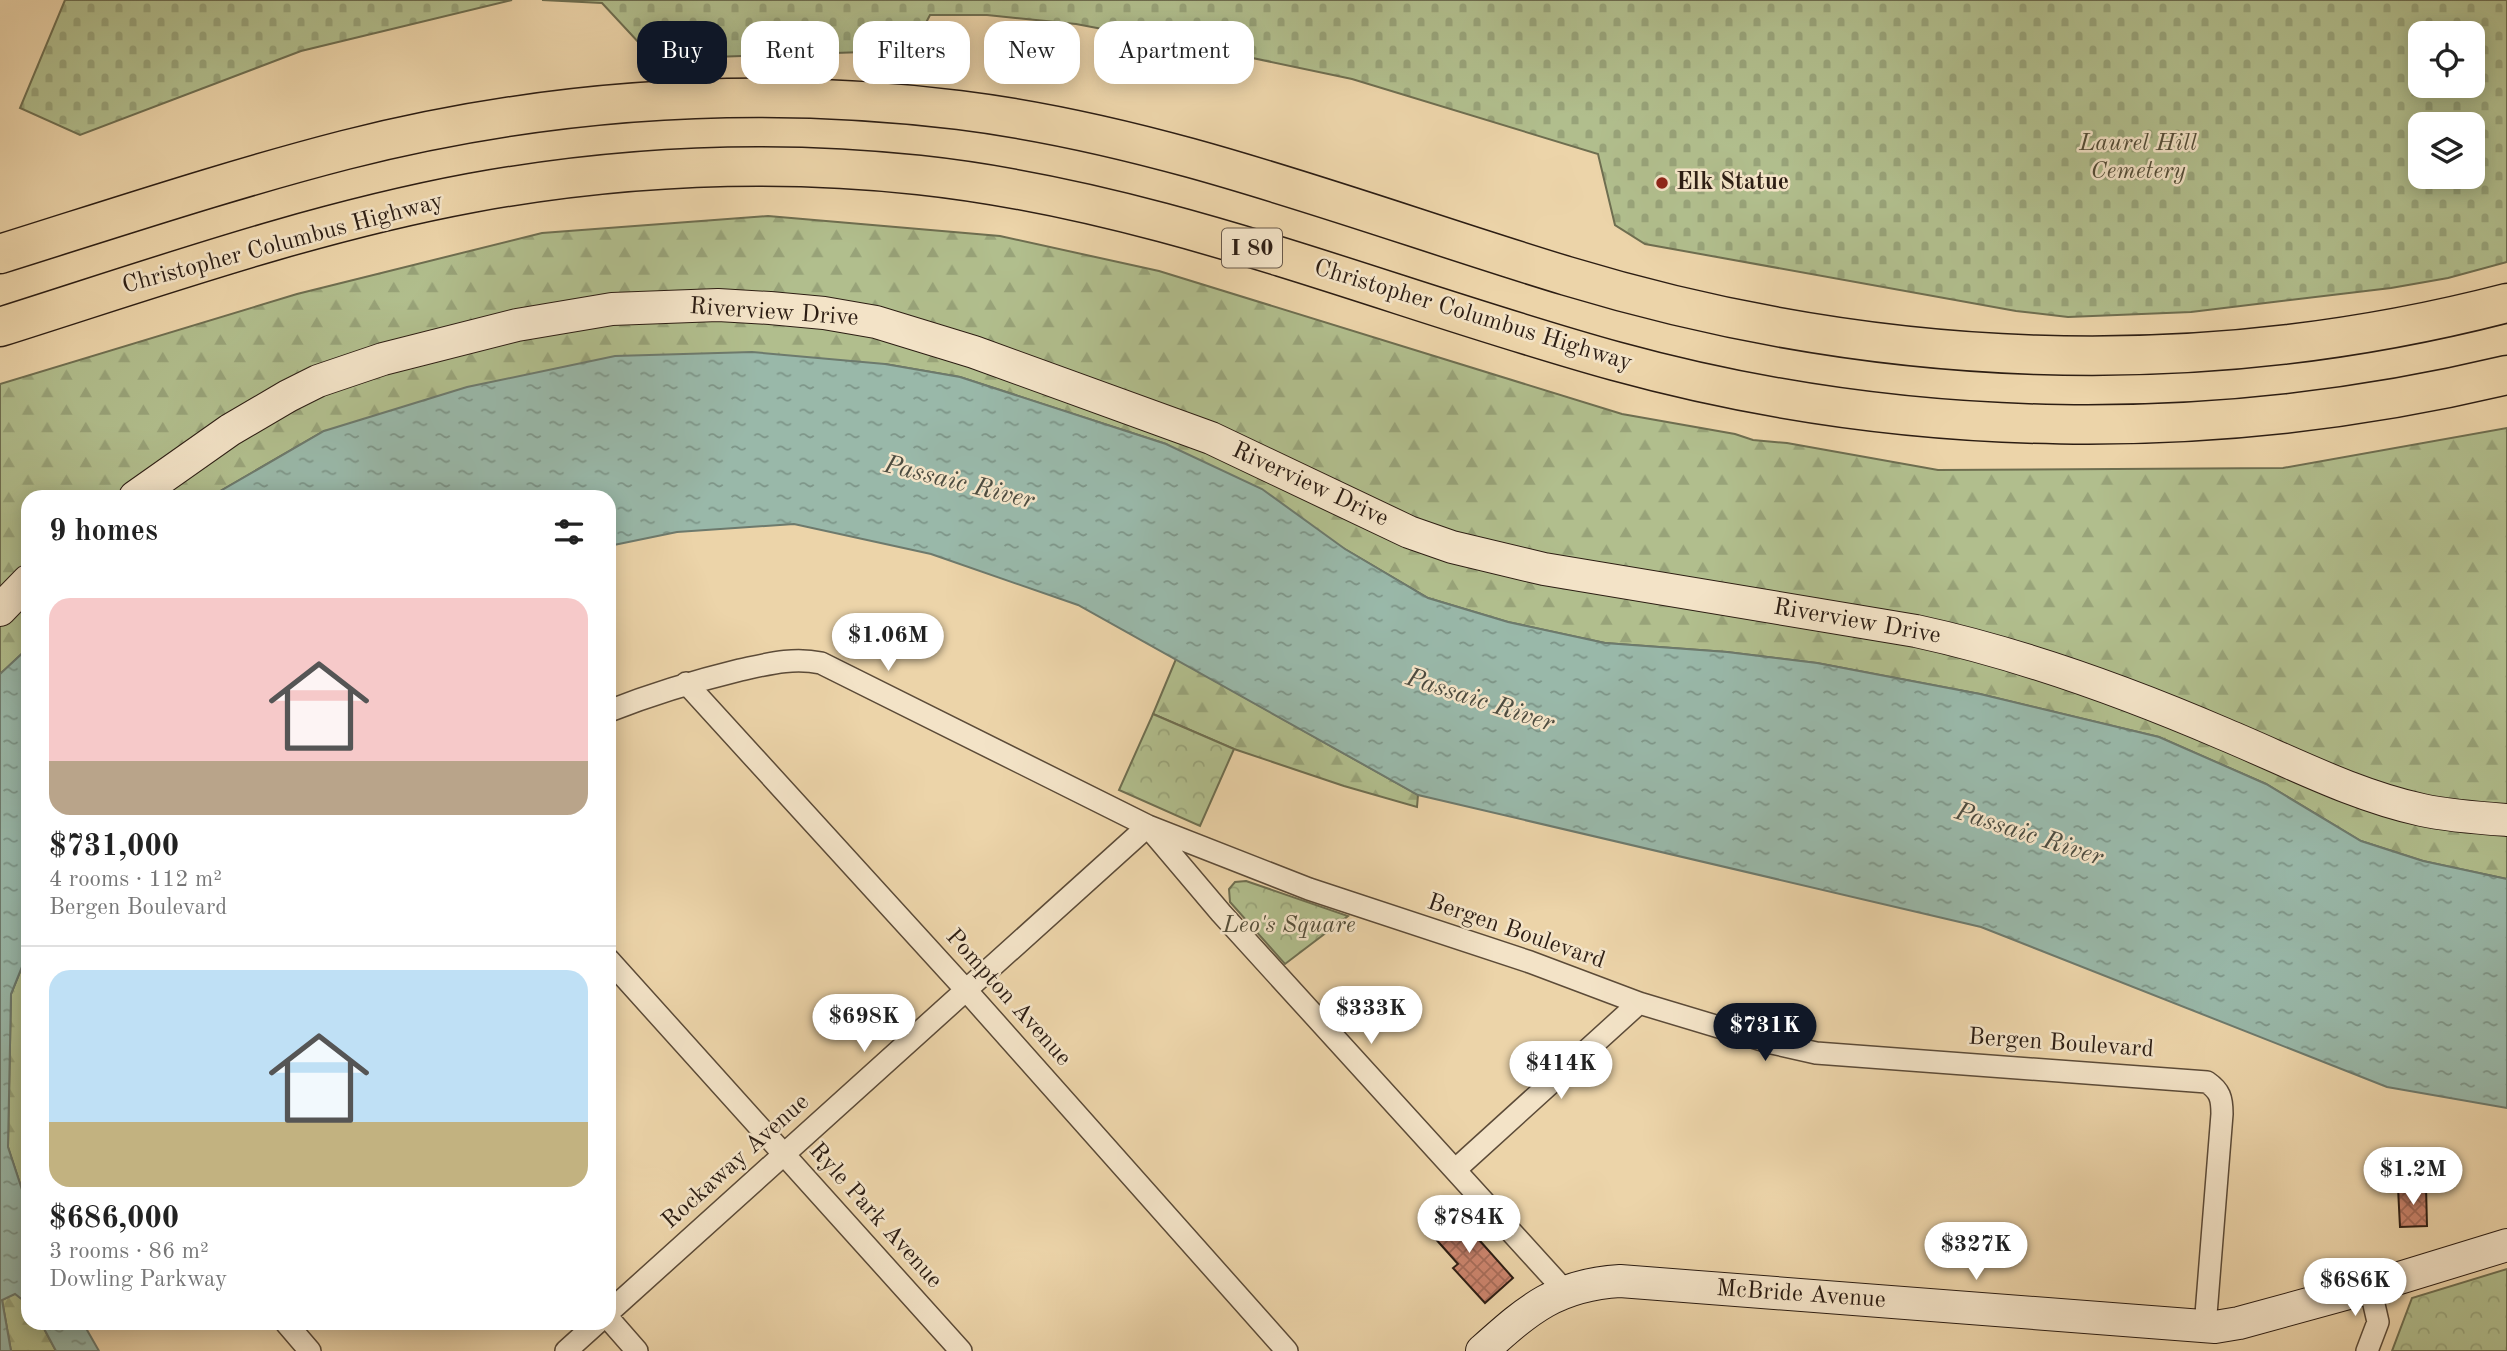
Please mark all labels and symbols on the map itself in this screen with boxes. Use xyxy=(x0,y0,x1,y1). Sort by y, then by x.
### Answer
park label: Laurel Hill Cemetery xyxy=(2078,132,2197,184)
place label: Elk Statue xyxy=(1676,171,1789,195)
marker: Elk Statue xyxy=(1654,175,1670,191)
street label: Christopher Columbus Highway xyxy=(120,189,446,298)
road number: I 80 xyxy=(1222,229,1282,268)
street label: Christopher Columbus Highway xyxy=(1311,256,1635,376)
street label: Riverview Drive xyxy=(689,295,859,331)
street label: Riverview Drive xyxy=(1228,438,1392,532)
water label: Passaic River xyxy=(880,452,1038,514)
street label: Riverview Drive xyxy=(1772,595,1942,649)
pin: $1.06M xyxy=(831,614,945,673)
water label: Passaic River xyxy=(1402,665,1558,737)
water label: Passaic River xyxy=(1951,799,2107,871)
street label: Bergen Boulevard xyxy=(1424,890,1608,974)
park label: Leo's Square xyxy=(1222,914,1356,938)
street label: Pompton Avenue xyxy=(941,925,1075,1071)
pin: $333K xyxy=(1322,986,1420,1046)
pin: $698K xyxy=(815,995,913,1054)
pin: $731K xyxy=(1716,1004,1814,1063)
street label: Bergen Boulevard xyxy=(1967,1026,2155,1062)
pin: $414K xyxy=(1512,1042,1610,1101)
street label: Rockaway Avenue xyxy=(658,1090,814,1234)
street label: Ryle Park Avenue xyxy=(804,1139,946,1293)
pin: $1.2M xyxy=(2364,1148,2462,1207)
pin: $784K xyxy=(1420,1196,1518,1255)
pin: $327K xyxy=(1927,1222,2025,1282)
pin: $686K xyxy=(2306,1258,2404,1318)
street label: McBride Avenue xyxy=(1715,1277,1887,1313)

